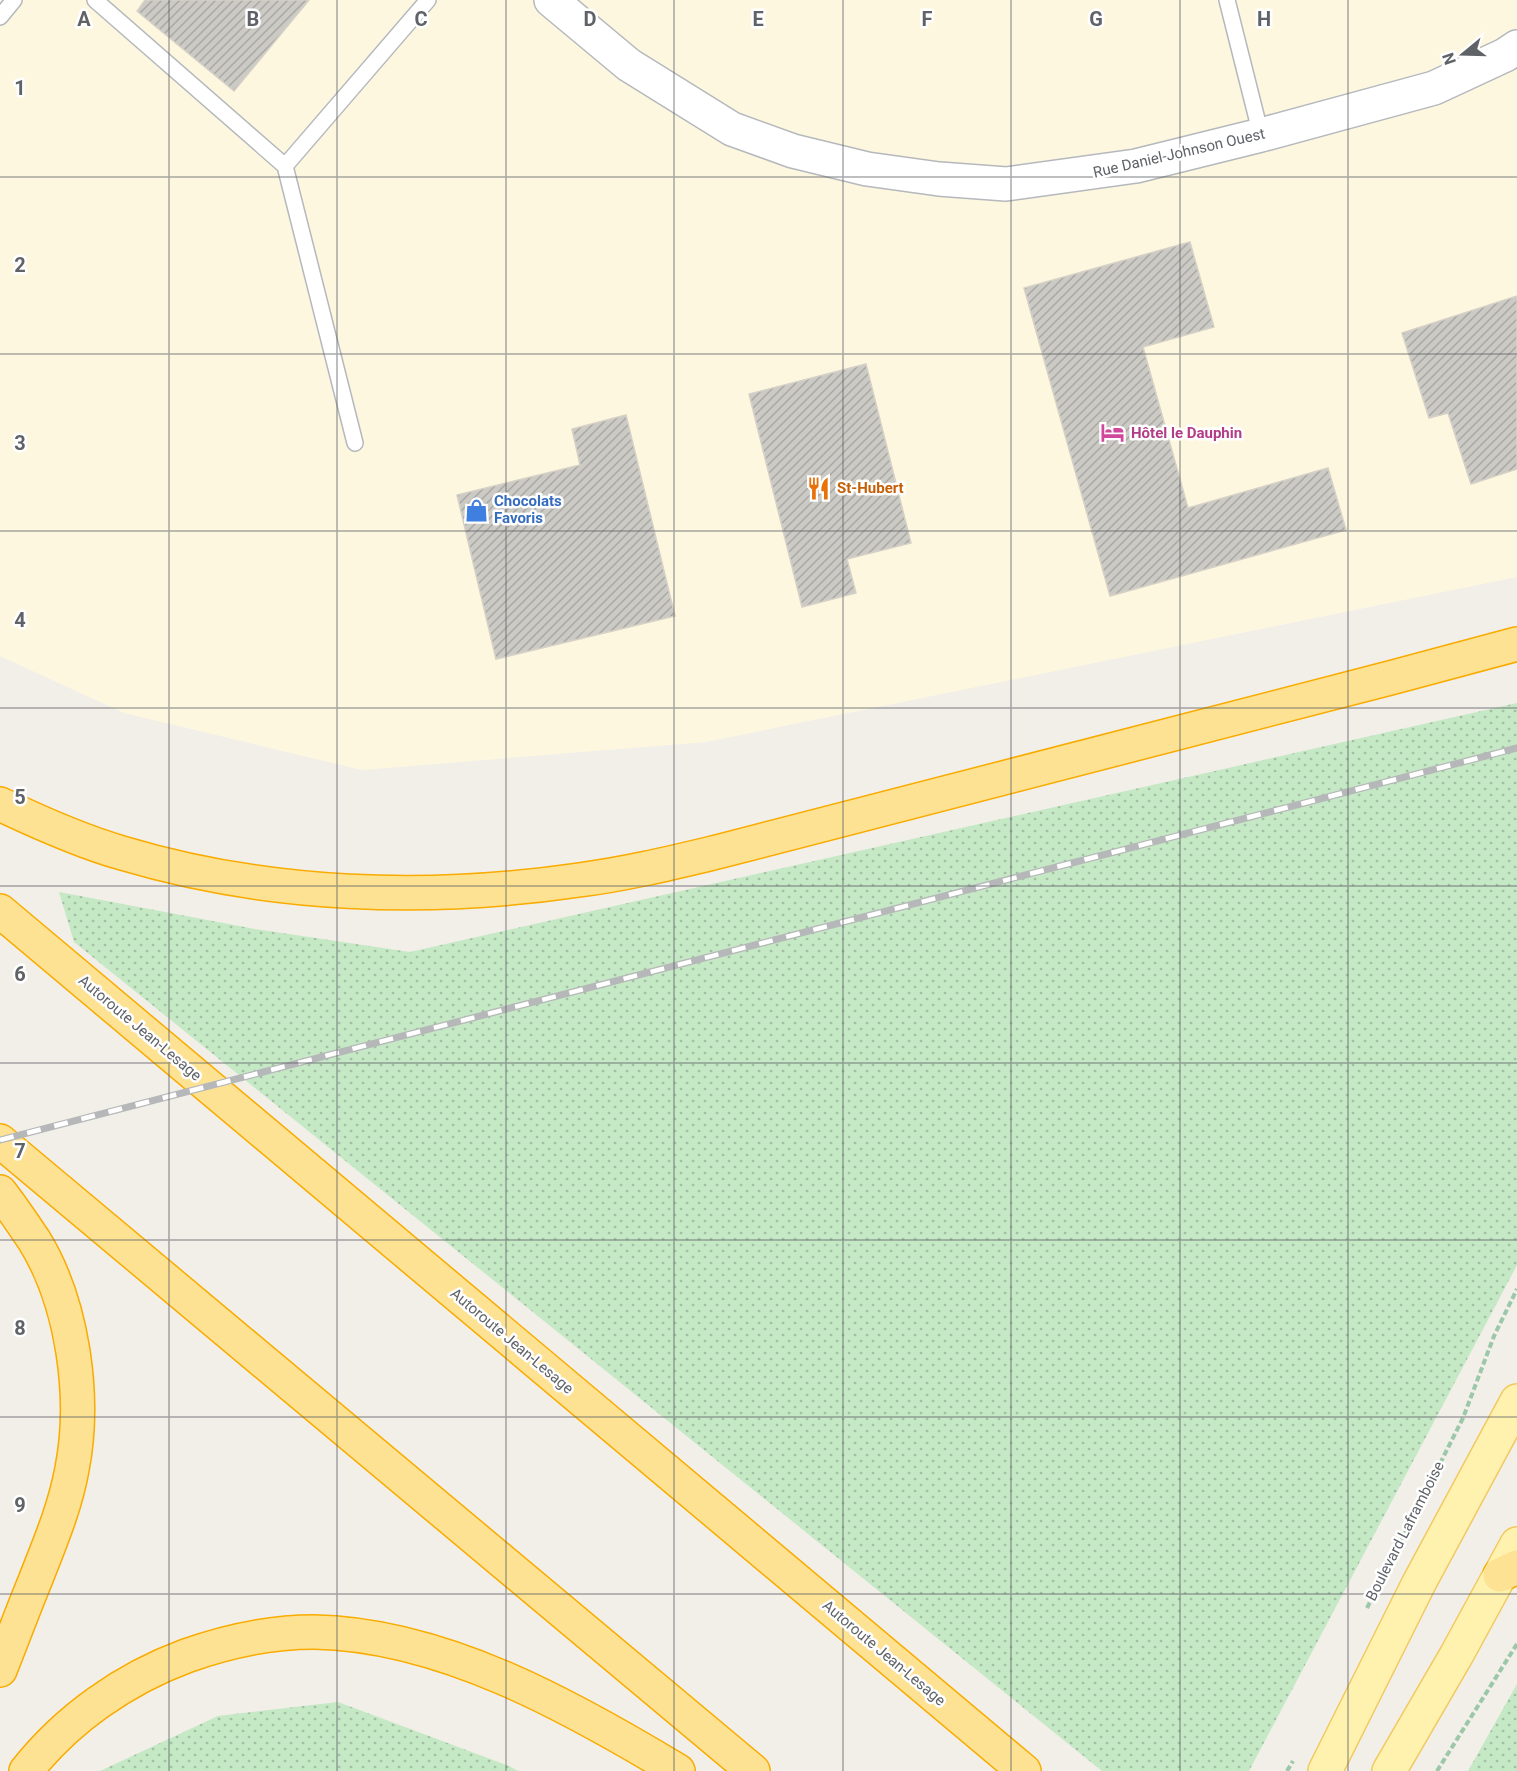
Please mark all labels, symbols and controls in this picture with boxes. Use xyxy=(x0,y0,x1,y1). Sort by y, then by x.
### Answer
text: A xyxy=(77,7,91,31)
text: B xyxy=(247,7,259,31)
text: C xyxy=(414,7,428,31)
text: D xyxy=(584,7,597,31)
text: E xyxy=(752,7,764,31)
text: F xyxy=(922,7,933,31)
text: G xyxy=(1089,7,1103,31)
text: H xyxy=(1257,7,1271,31)
north arrow xyxy=(1433,24,1493,84)
text: N xyxy=(1438,50,1460,67)
text: 1 xyxy=(14,76,26,100)
street label: Rue Daniel-Johnson Ouest xyxy=(1091,124,1267,182)
text: 2 xyxy=(14,253,26,277)
hotel icon: Hôtel le Dauphin xyxy=(1100,420,1126,446)
place label: Hôtel le Dauphin xyxy=(1131,424,1242,442)
text: 3 xyxy=(14,431,26,455)
restaurant icon: St-Hubert xyxy=(806,475,832,501)
place label: St-Hubert xyxy=(837,479,904,497)
place label: Chocolats Favoris xyxy=(494,492,562,527)
shop icon: Chocolats Favoris xyxy=(463,497,489,523)
text: 4 xyxy=(14,608,26,632)
text: 5 xyxy=(14,785,26,809)
text: 6 xyxy=(14,962,26,986)
street label: Autoroute Jean-Lesage xyxy=(75,971,205,1085)
text: 7 xyxy=(14,1139,26,1163)
street label: Autoroute Jean-Lesage xyxy=(447,1284,577,1398)
text: 8 xyxy=(14,1316,26,1340)
street label: Boulevard Laframboise xyxy=(1362,1458,1448,1604)
text: 9 xyxy=(14,1493,26,1517)
street label: Autoroute Jean-Lesage xyxy=(819,1596,949,1710)

